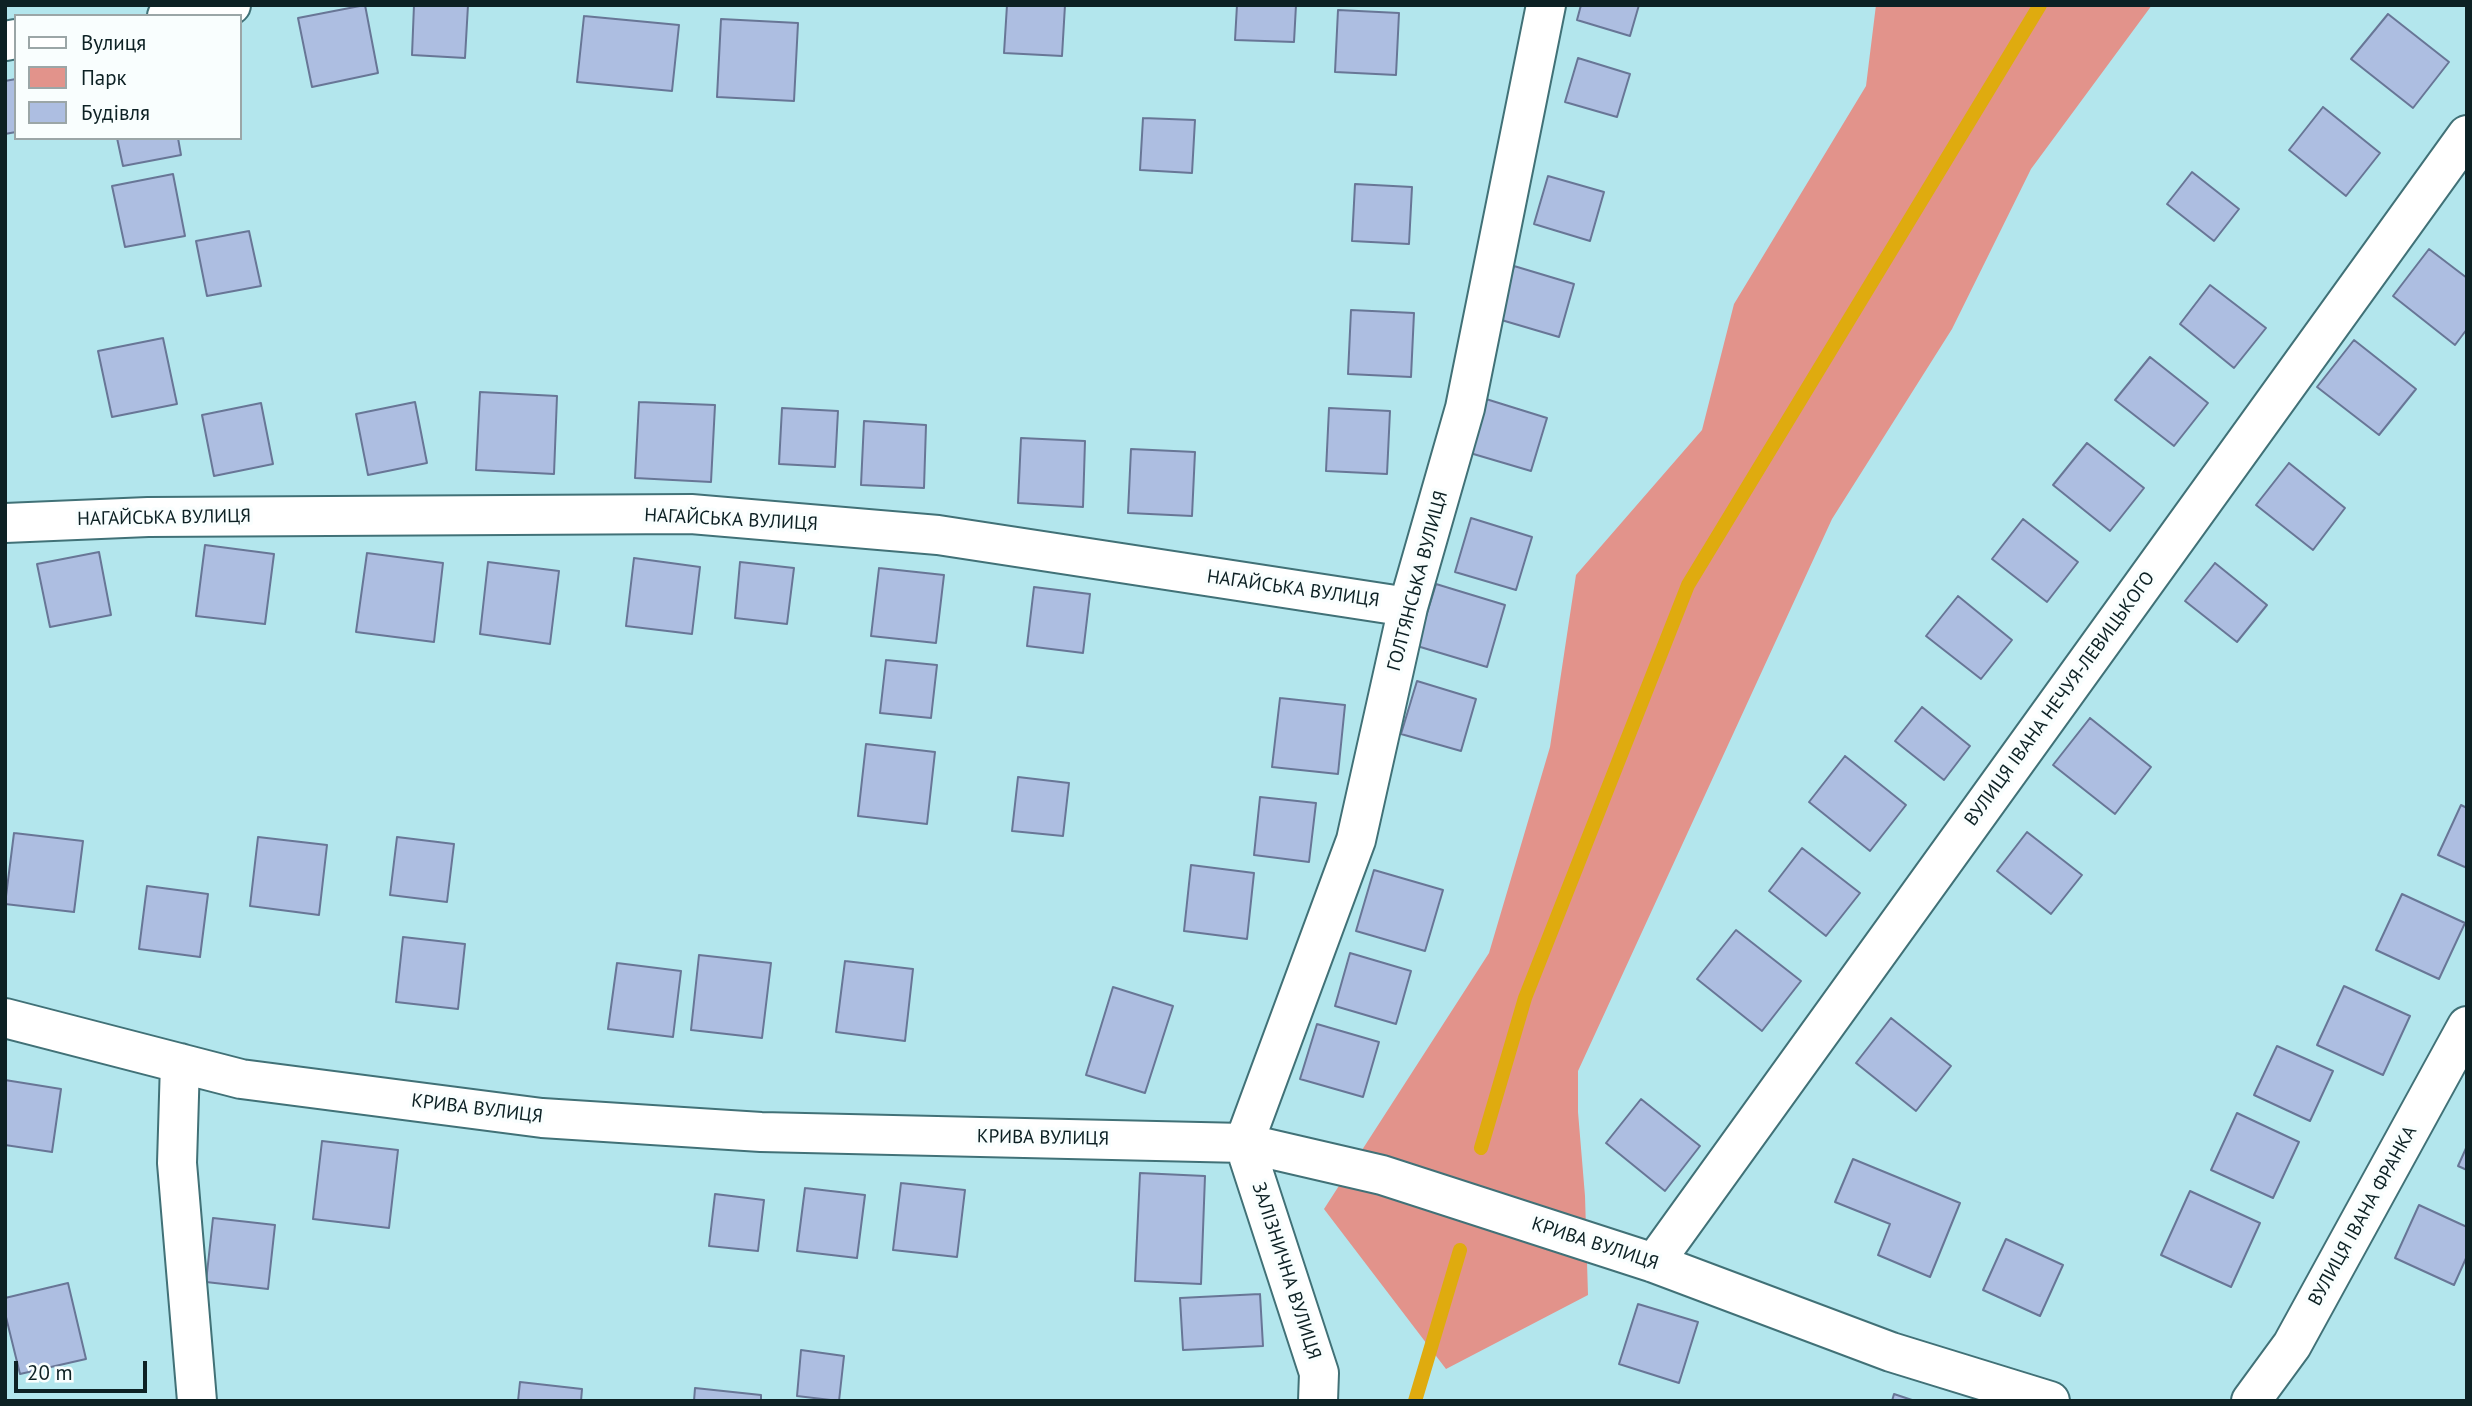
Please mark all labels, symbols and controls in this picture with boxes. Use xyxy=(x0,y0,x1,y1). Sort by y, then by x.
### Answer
legend xyxy=(14,14,242,140)
text: Вулиця xyxy=(81,29,146,56)
text: Парк xyxy=(81,64,127,91)
text: Будівля xyxy=(81,99,150,126)
street label: ГОЛТЯНСЬКА ВУЛИЦЯ xyxy=(1383,488,1453,674)
street label: НАГАЙСЬКА ВУЛИЦЯ xyxy=(644,504,818,536)
street label: НАГАЙСЬКА ВУЛИЦЯ xyxy=(77,505,251,531)
street label: НАГАЙСЬКА ВУЛИЦЯ xyxy=(1205,566,1381,612)
street label: ВУЛИЦЯ ІВАНА НЕЧУЯ-ЛЕВИЦЬКОГО xyxy=(1960,567,2160,831)
street label: КРИВА ВУЛИЦЯ xyxy=(410,1090,544,1128)
street label: ВУЛИЦЯ ІВАНА ФРАНКА xyxy=(2304,1122,2422,1310)
street label: КРИВА ВУЛИЦЯ xyxy=(977,1125,1109,1151)
street label: ЗАЛІЗНИЧНА ВУЛИЦЯ xyxy=(1247,1180,1325,1362)
street label: КРИВА ВУЛИЦЯ xyxy=(1529,1213,1661,1275)
scale bar xyxy=(18,1346,150,1390)
text: 20 m xyxy=(27,1359,73,1386)

